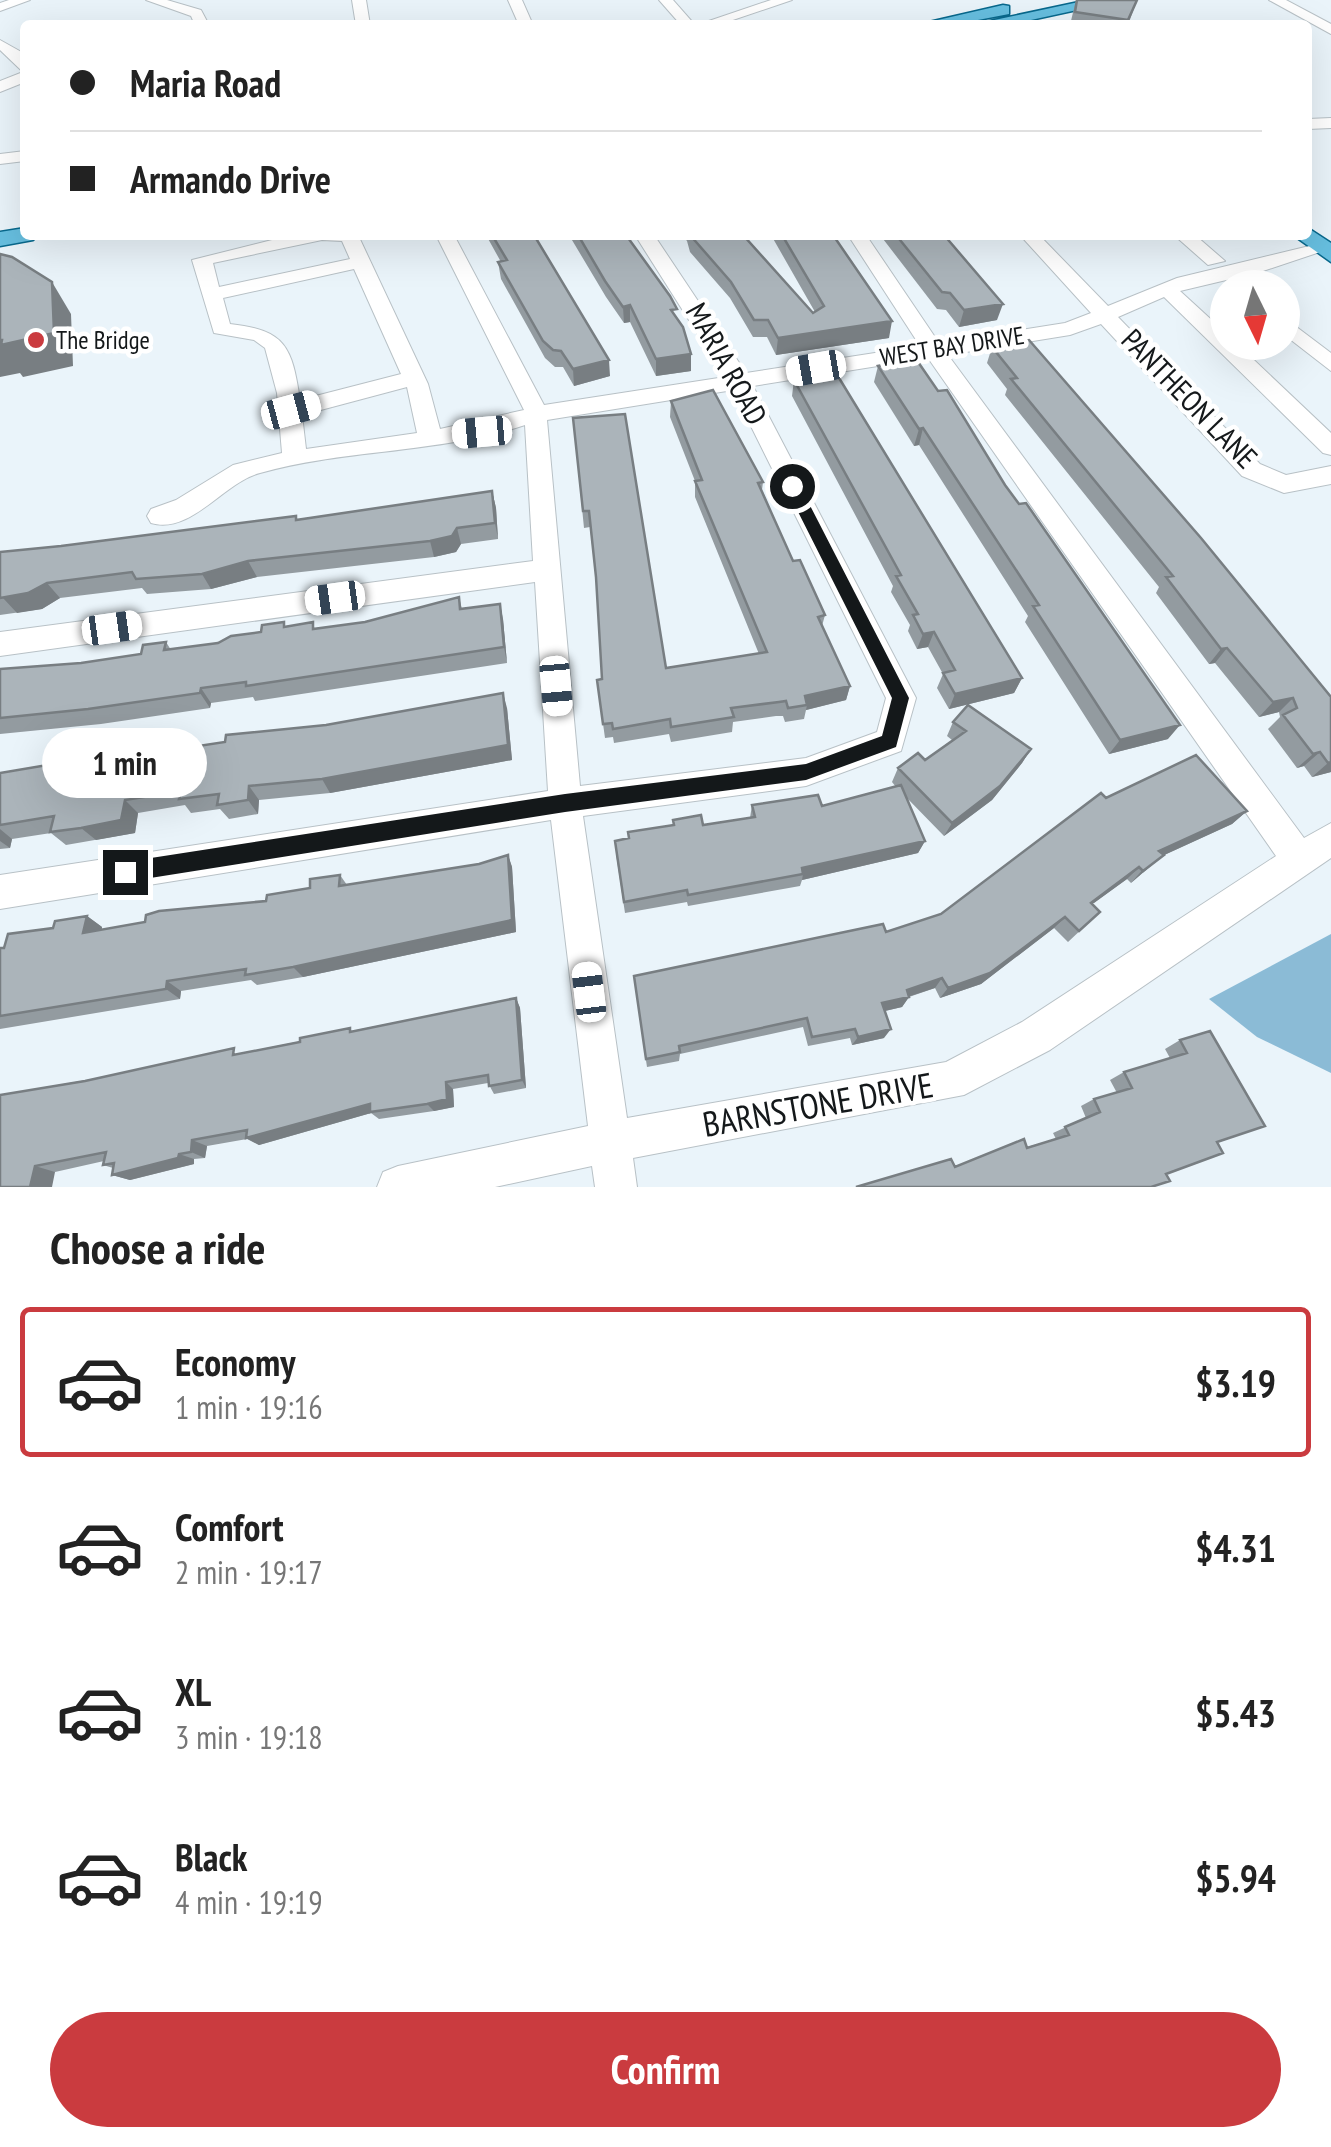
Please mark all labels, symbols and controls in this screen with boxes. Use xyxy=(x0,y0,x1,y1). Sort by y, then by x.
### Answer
text: Maria Road xyxy=(130,58,281,107)
text: Armando Drive xyxy=(130,154,331,203)
north arrow xyxy=(1210,270,1300,360)
map controls xyxy=(1210,270,1300,360)
street label: MARIA ROAD xyxy=(678,295,777,431)
street label: WEST BAY DRIVE xyxy=(878,319,1026,373)
street label: PANTHEON LANE xyxy=(1114,320,1266,476)
place label: The Bridge xyxy=(56,324,150,356)
marker: The Bridge xyxy=(25,329,47,351)
car xyxy=(784,348,848,388)
car xyxy=(258,388,324,432)
car xyxy=(451,414,513,450)
route start xyxy=(770,464,815,509)
car xyxy=(303,579,367,617)
car xyxy=(80,609,144,647)
car xyxy=(538,655,574,717)
callout: 1 min xyxy=(42,727,208,797)
text: 1 min xyxy=(92,742,157,784)
route end xyxy=(103,850,148,895)
car xyxy=(570,960,608,1024)
street label: BARNSTONE DRIVE xyxy=(699,1061,937,1147)
text: Choose a ride xyxy=(50,1218,265,1276)
icon: car xyxy=(55,1337,145,1427)
text: Economy xyxy=(175,1337,295,1386)
text: $3.19 xyxy=(1195,1358,1276,1407)
text: 1 min · 19:16 xyxy=(175,1386,323,1428)
icon: car xyxy=(55,1502,145,1592)
text: Comfort xyxy=(175,1502,284,1551)
text: $4.31 xyxy=(1195,1523,1276,1572)
text: 2 min · 19:17 xyxy=(175,1551,323,1593)
icon: car xyxy=(55,1667,145,1757)
text: XL xyxy=(175,1667,211,1716)
text: $5.43 xyxy=(1195,1688,1276,1737)
text: 3 min · 19:18 xyxy=(175,1716,323,1758)
icon: car xyxy=(55,1832,145,1922)
text: Black xyxy=(175,1832,248,1881)
text: $5.94 xyxy=(1195,1853,1276,1902)
text: 4 min · 19:19 xyxy=(175,1881,323,1923)
button: Confirm xyxy=(50,2012,1281,2127)

